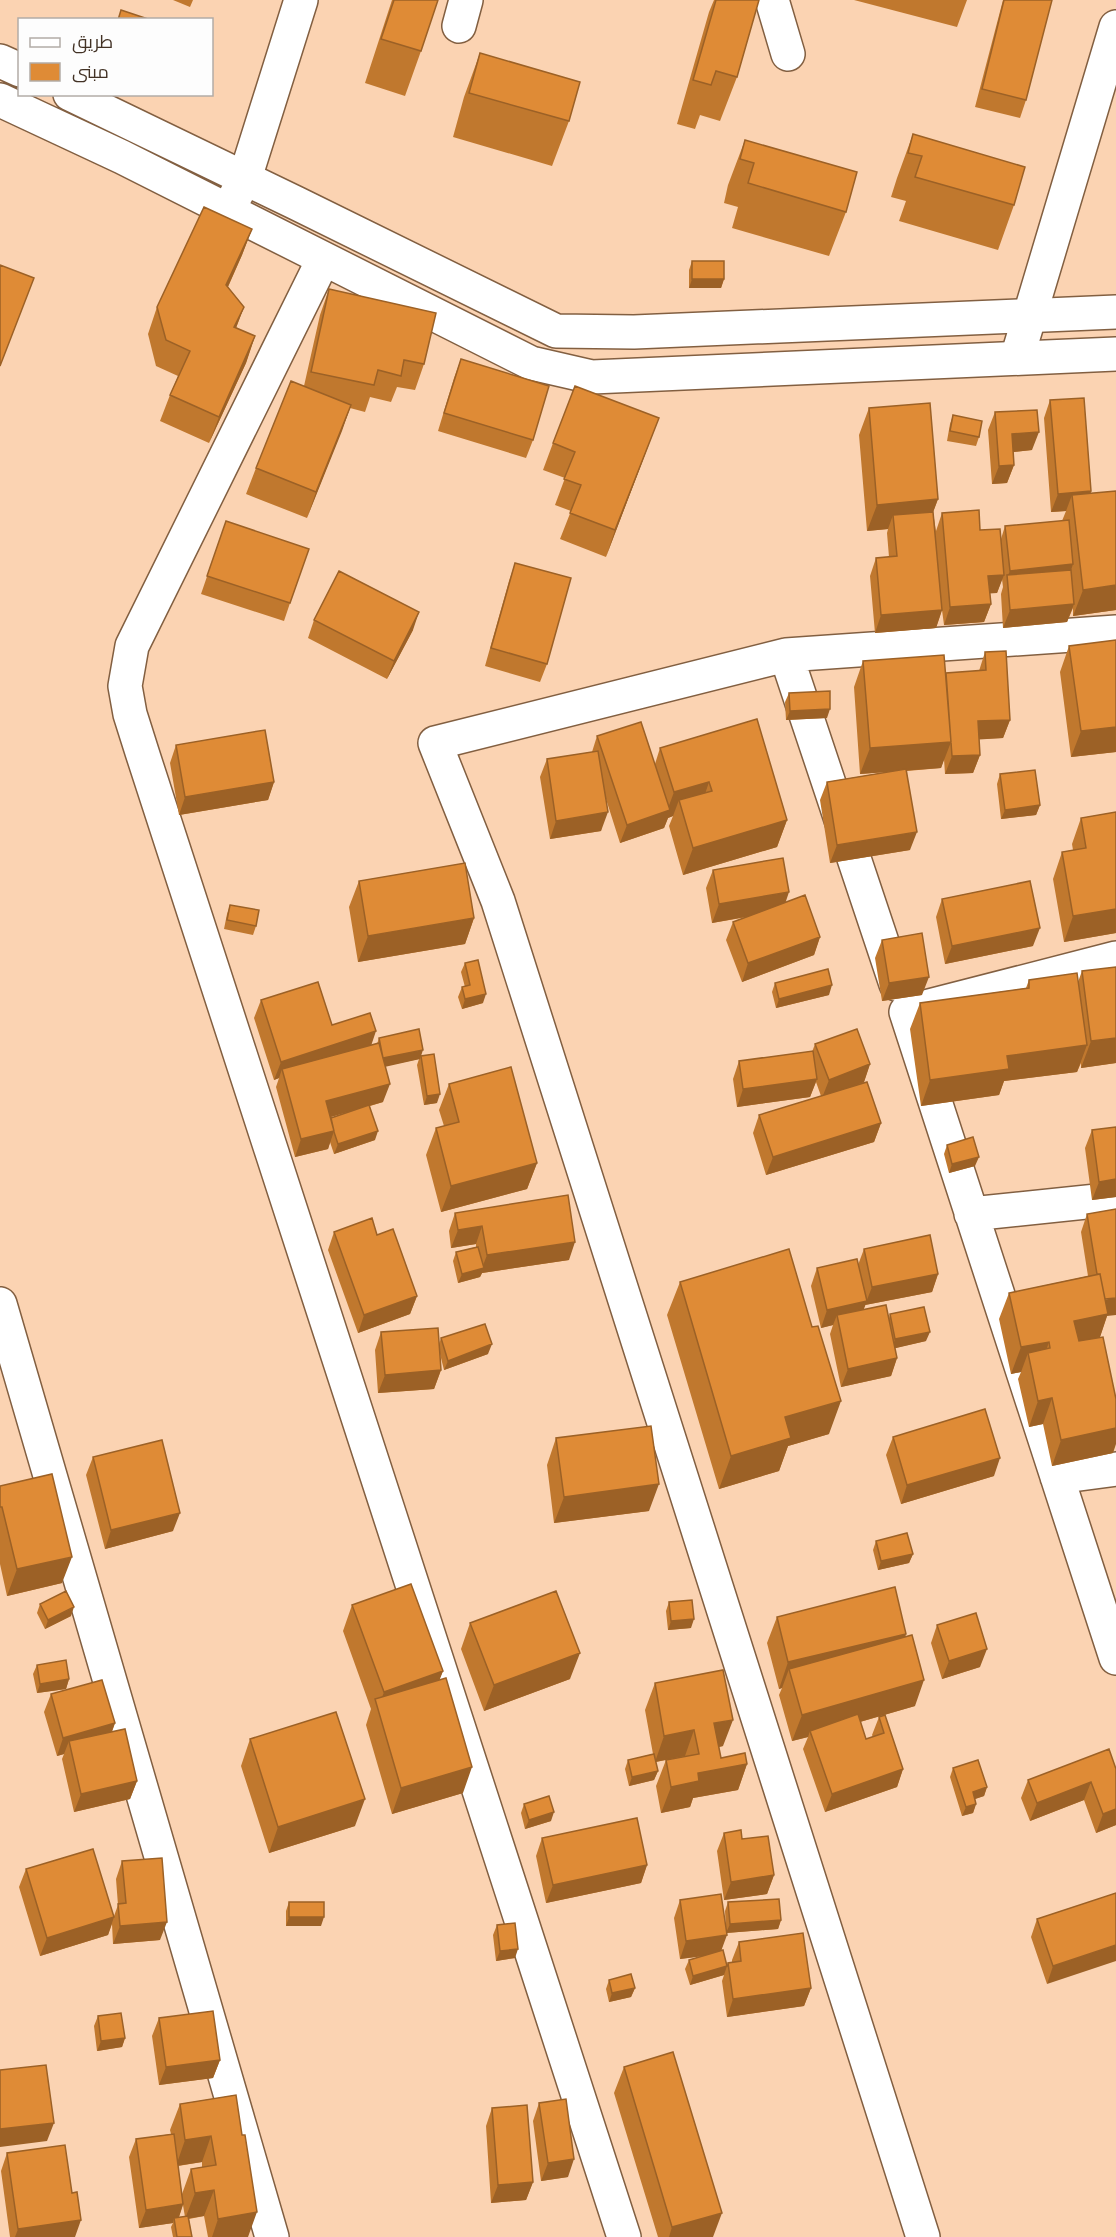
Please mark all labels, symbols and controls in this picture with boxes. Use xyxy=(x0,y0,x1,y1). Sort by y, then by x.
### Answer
legend xyxy=(18,18,213,96)
text: طريق xyxy=(72,31,113,54)
text: مبنى xyxy=(72,61,109,83)

